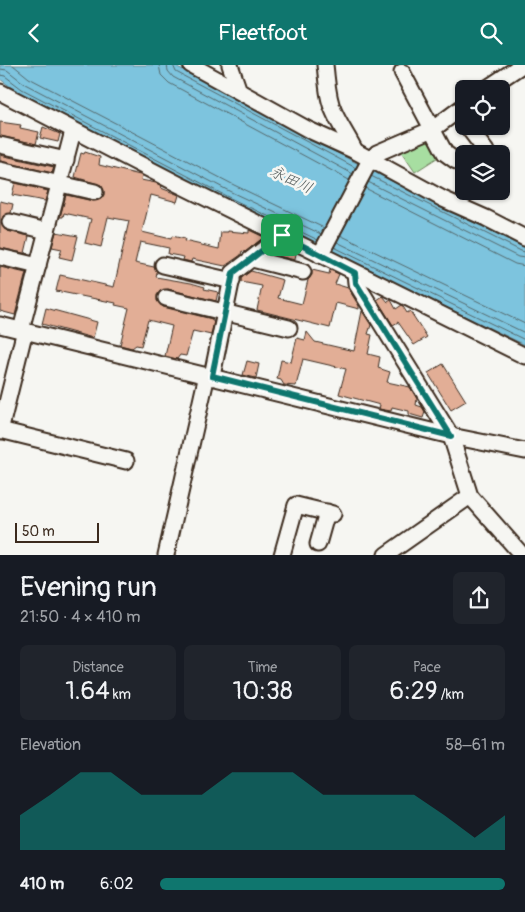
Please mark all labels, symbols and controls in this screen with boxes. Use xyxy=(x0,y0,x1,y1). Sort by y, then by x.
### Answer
icon: back xyxy=(20,19,48,47)
text: Fleetfoot xyxy=(218,19,307,47)
icon: search xyxy=(477,19,505,47)
map controls xyxy=(455,80,510,200)
button: locate xyxy=(455,80,510,135)
button: layers xyxy=(455,145,510,200)
water label: 永田川 xyxy=(267,162,315,198)
pin xyxy=(261,214,303,256)
icon: arrive xyxy=(268,221,296,249)
scale bar xyxy=(15,519,99,543)
text: 50 m xyxy=(22,523,55,540)
text: Evening run xyxy=(20,570,157,605)
button: share xyxy=(453,572,505,624)
text: 21:50 · 4 × 410 m xyxy=(20,607,140,627)
text: Distance xyxy=(73,659,124,676)
text: Time xyxy=(248,659,277,676)
text: Pace xyxy=(413,659,441,676)
text: 1.64 xyxy=(65,676,110,707)
text: 10:38 xyxy=(232,676,293,707)
text: 6:29 xyxy=(390,676,438,707)
text: km xyxy=(110,686,131,703)
text: /km xyxy=(438,686,464,703)
text: Elevation xyxy=(20,735,81,755)
text: 58–61 m xyxy=(446,735,505,755)
text: 410 m xyxy=(20,874,64,894)
text: 6:02 xyxy=(100,874,133,894)

